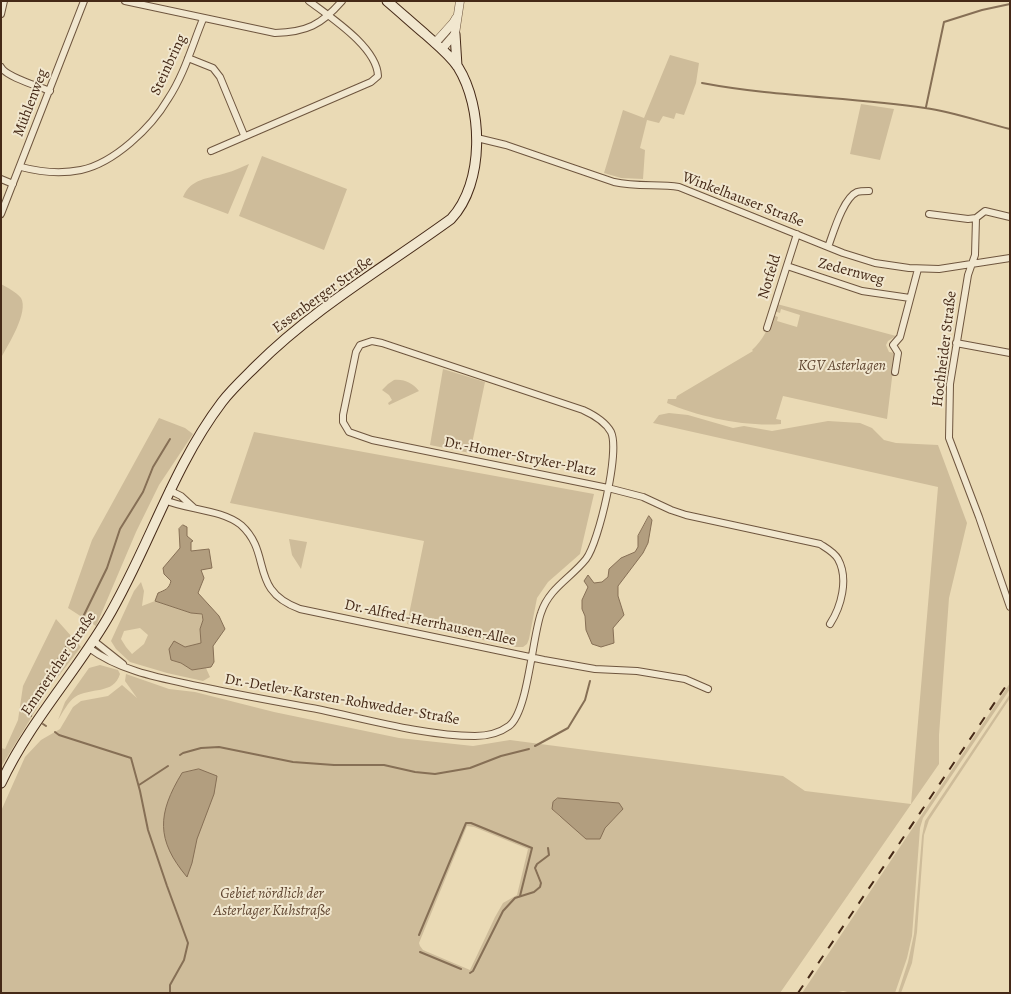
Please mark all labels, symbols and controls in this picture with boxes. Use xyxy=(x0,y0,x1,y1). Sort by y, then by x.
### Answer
street label: Steinbring xyxy=(147,32,191,98)
street label: Mühlenweg xyxy=(10,67,52,139)
street label: Winkelhauser Straße xyxy=(680,168,806,232)
street label: Essenberger Straße xyxy=(269,252,377,338)
street label: Notfeld xyxy=(755,252,785,302)
street label: Zedernweg xyxy=(816,255,886,289)
street label: Hochheider Straße xyxy=(929,290,961,408)
park label: KGV Asterlagen xyxy=(798,357,886,375)
street label: Dr.-Homer-Stryker-Platz xyxy=(442,433,598,481)
street label: Dr.-Alfred-Herrhausen-Allee xyxy=(343,596,517,650)
street label: Emmericher Straße xyxy=(18,609,100,719)
street label: Dr.-Detlev-Karsten-Rohwedder-Straße xyxy=(223,670,461,730)
park label: Gebiet nördlich der Asterlager Kuhstraße xyxy=(214,885,330,920)

